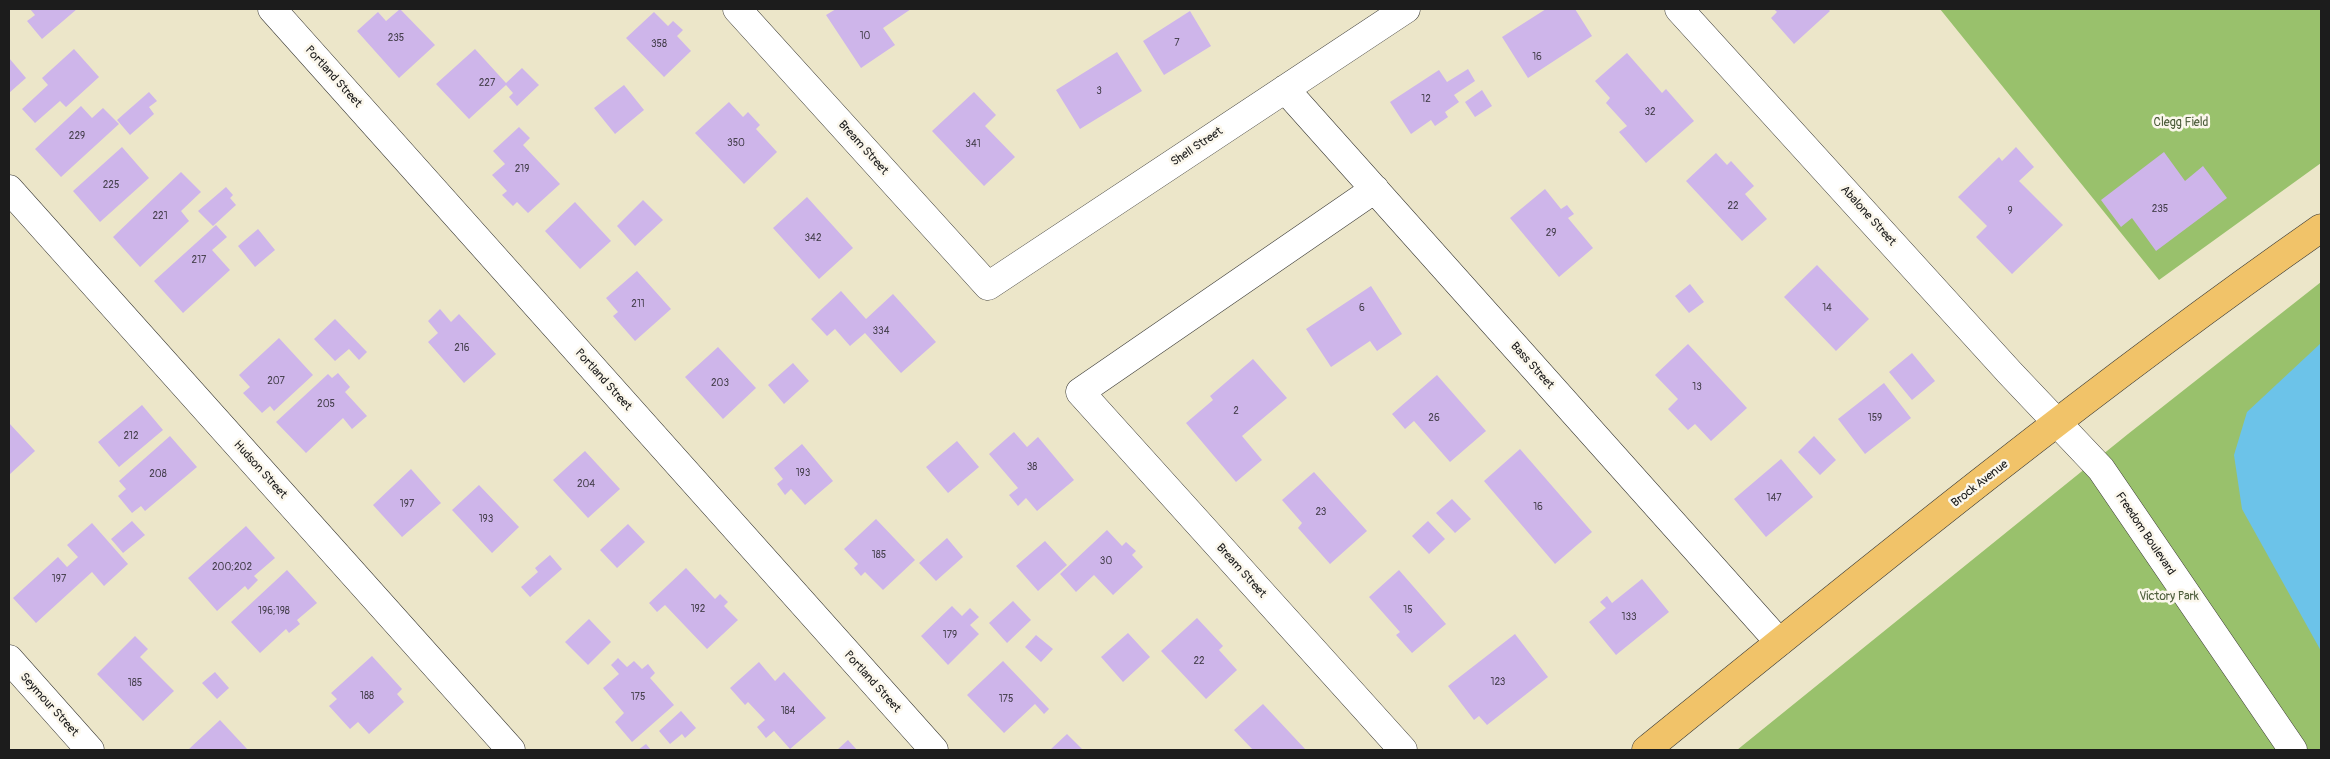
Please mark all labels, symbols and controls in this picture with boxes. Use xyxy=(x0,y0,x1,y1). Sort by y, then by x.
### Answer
house number: 10 xyxy=(860,30,870,42)
house number: 235 xyxy=(388,32,404,44)
house number: 7 xyxy=(1174,37,1180,49)
house number: 358 xyxy=(651,38,667,50)
street label: Portland Street xyxy=(302,43,364,111)
house number: 16 xyxy=(1532,51,1542,63)
house number: 227 xyxy=(479,77,495,89)
house number: 3 xyxy=(1096,85,1102,97)
house number: 12 xyxy=(1421,93,1431,105)
house number: 32 xyxy=(1644,106,1656,118)
park label: Clegg Field xyxy=(2154,116,2208,130)
street label: Bream Street xyxy=(835,118,891,178)
street label: Shell Street xyxy=(1168,124,1226,170)
house number: 229 xyxy=(69,130,85,142)
house number: 350 xyxy=(727,137,745,149)
house number: 341 xyxy=(965,138,981,150)
house number: 219 xyxy=(515,163,529,175)
house number: 225 xyxy=(103,179,119,191)
street label: Abalone Street xyxy=(1837,183,1899,249)
house number: 22 xyxy=(1727,200,1739,212)
house number: 235 xyxy=(2152,203,2168,215)
house number: 9 xyxy=(2007,205,2013,217)
house number: 221 xyxy=(152,210,168,222)
house number: 29 xyxy=(1546,227,1556,239)
house number: 342 xyxy=(805,232,821,244)
house number: 217 xyxy=(192,254,206,266)
house number: 211 xyxy=(631,298,645,310)
house number: 6 xyxy=(1359,302,1365,314)
house number: 14 xyxy=(1822,302,1832,314)
house number: 334 xyxy=(873,325,889,337)
street label: Bass Street xyxy=(1507,340,1557,392)
house number: 216 xyxy=(454,342,470,354)
street label: Portland Street xyxy=(572,346,634,414)
house number: 207 xyxy=(267,375,285,387)
house number: 203 xyxy=(711,377,729,389)
house number: 13 xyxy=(1692,381,1702,393)
house number: 205 xyxy=(317,398,335,410)
house number: 2 xyxy=(1233,405,1239,417)
house number: 26 xyxy=(1428,412,1440,424)
house number: 159 xyxy=(1868,412,1882,424)
house number: 212 xyxy=(123,430,139,442)
street label: Hudson Street xyxy=(230,438,290,502)
street label: Brock Avenue xyxy=(1949,457,2011,511)
house number: 38 xyxy=(1027,461,1037,473)
house number: 193 xyxy=(796,467,810,479)
house number: 208 xyxy=(149,468,167,480)
house number: 204 xyxy=(577,478,595,490)
street label: Freedom Boulevard xyxy=(2112,490,2178,578)
house number: 147 xyxy=(1767,492,1781,504)
house number: 197 xyxy=(400,498,414,510)
house number: 16 xyxy=(1533,501,1543,513)
house number: 23 xyxy=(1316,506,1326,518)
house number: 193 xyxy=(479,513,493,525)
street label: Bream Street xyxy=(1213,541,1269,601)
house number: 185 xyxy=(872,549,886,561)
house number: 30 xyxy=(1100,555,1112,567)
house number: 200;202 xyxy=(212,561,252,573)
house number: 197 xyxy=(52,573,66,585)
park label: Victory Park xyxy=(2139,590,2199,604)
house number: 192 xyxy=(691,603,705,615)
house number: 15 xyxy=(1403,604,1413,616)
house number: 196;198 xyxy=(258,605,290,617)
house number: 133 xyxy=(1621,611,1637,623)
house number: 179 xyxy=(943,629,957,641)
street label: Portland Street xyxy=(841,648,903,716)
house number: 22 xyxy=(1193,655,1205,667)
street label: Seymour Street xyxy=(17,670,81,740)
house number: 123 xyxy=(1491,676,1505,688)
house number: 185 xyxy=(128,677,142,689)
house number: 188 xyxy=(360,690,374,702)
house number: 175 xyxy=(631,691,645,703)
house number: 175 xyxy=(999,693,1013,705)
house number: 184 xyxy=(781,705,795,717)

